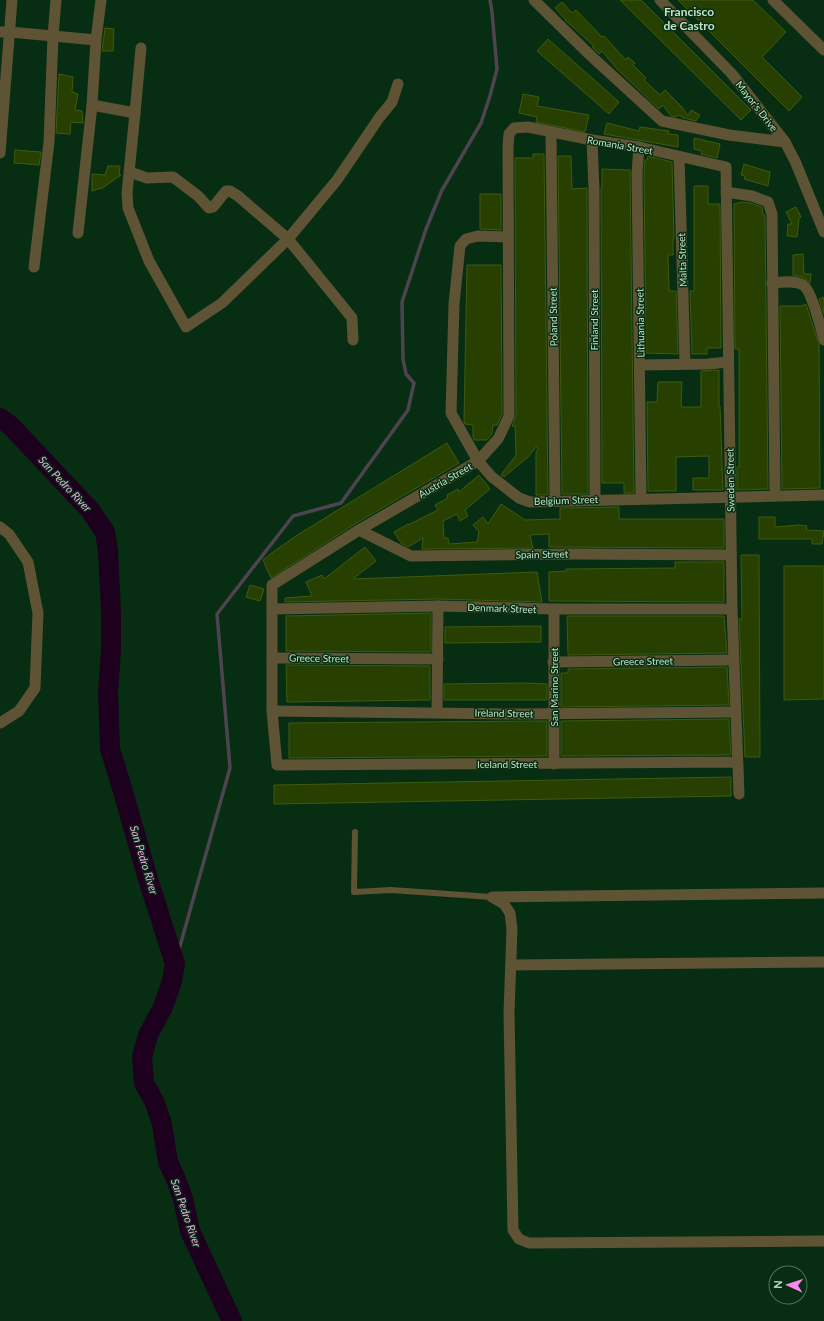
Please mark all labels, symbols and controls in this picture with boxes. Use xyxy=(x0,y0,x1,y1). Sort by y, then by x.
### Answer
district label: Francisco de Castro xyxy=(663,4,715,33)
street label: Mayor's Drive xyxy=(733,78,781,134)
street label: Romania Street xyxy=(586,133,654,157)
street label: Malta Street xyxy=(675,232,689,287)
street label: Poland Street xyxy=(546,287,560,347)
street label: Lithuania Street xyxy=(633,288,647,358)
street label: Finland Street xyxy=(588,289,600,351)
street label: Sweden Street xyxy=(723,448,737,512)
water label: San Pedro River xyxy=(36,453,95,514)
street label: Austria Street xyxy=(416,460,474,500)
street label: Belgium Street xyxy=(534,493,599,507)
street label: Spain Street xyxy=(516,548,569,560)
street label: Denmark Street xyxy=(467,601,537,615)
street label: San Marino Street xyxy=(548,647,560,726)
street label: Greece Street xyxy=(289,651,350,665)
street label: Greece Street xyxy=(613,654,674,668)
street label: Ireland Street xyxy=(474,706,534,720)
street label: Iceland Street xyxy=(477,758,537,770)
water label: San Pedro River xyxy=(128,824,161,896)
water label: San Pedro River xyxy=(169,1177,204,1249)
north arrow xyxy=(768,1265,808,1305)
text: N xyxy=(771,1280,784,1289)

